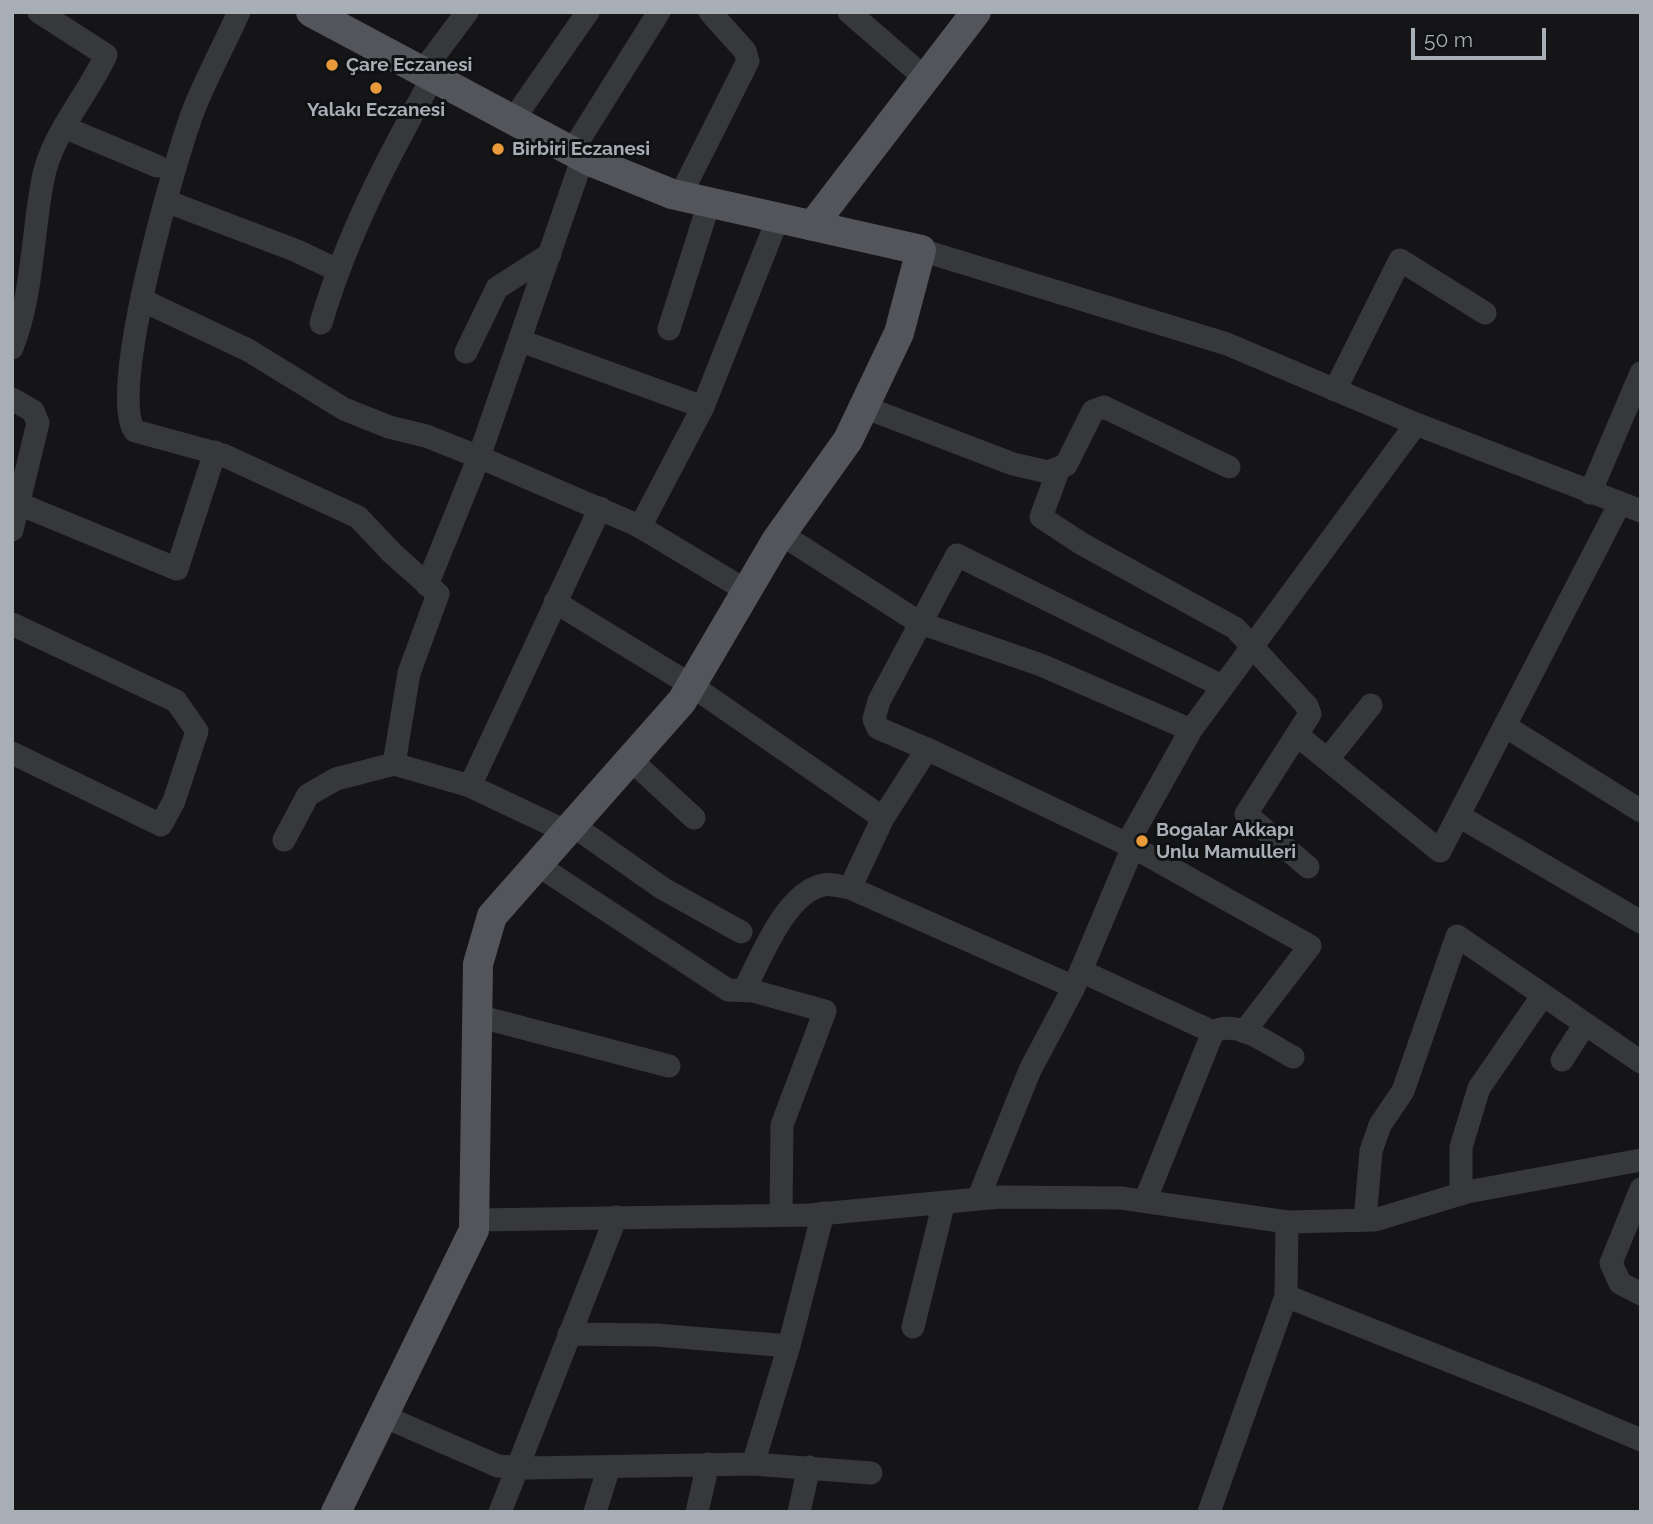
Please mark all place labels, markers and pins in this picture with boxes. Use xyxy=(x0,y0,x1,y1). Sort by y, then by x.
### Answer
place label: Çare Eczanesi xyxy=(346,54,472,76)
marker: Çare Eczanesi xyxy=(324,57,340,73)
marker: Yalakı Eczanesi xyxy=(368,80,384,96)
place label: Yalakı Eczanesi xyxy=(307,99,445,121)
place label: Birbiri Eczanesi xyxy=(512,138,650,160)
marker: Birbiri Eczanesi xyxy=(490,141,506,157)
place label: Bogalar Akkapı Unlu Mamulleri xyxy=(1156,819,1296,863)
marker: Bogalar Akkapı Unlu Mamulleri xyxy=(1134,833,1150,849)

